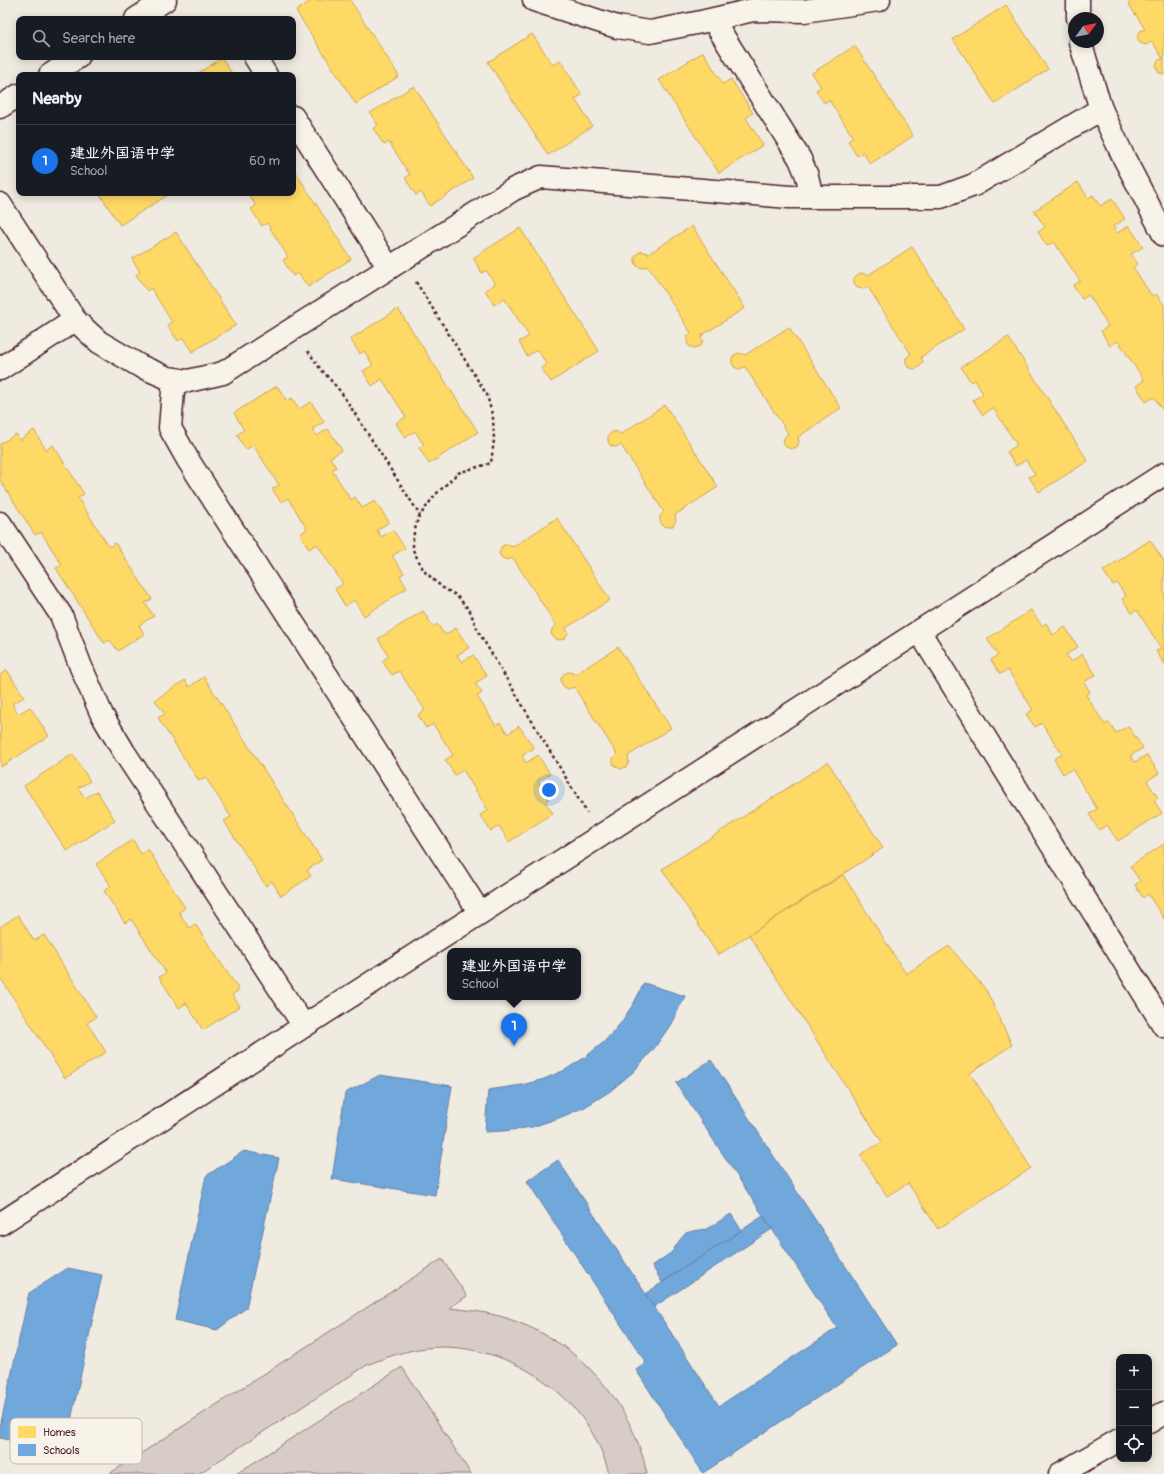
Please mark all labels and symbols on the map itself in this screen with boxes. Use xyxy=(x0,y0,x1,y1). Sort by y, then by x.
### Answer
north arrow xyxy=(1068,12,1104,48)
your location xyxy=(539,780,559,800)
pin: 1 xyxy=(501,1013,527,1046)
legend xyxy=(10,1418,142,1464)
text: Homes xyxy=(43,1426,76,1439)
text: Schools xyxy=(43,1444,80,1457)

